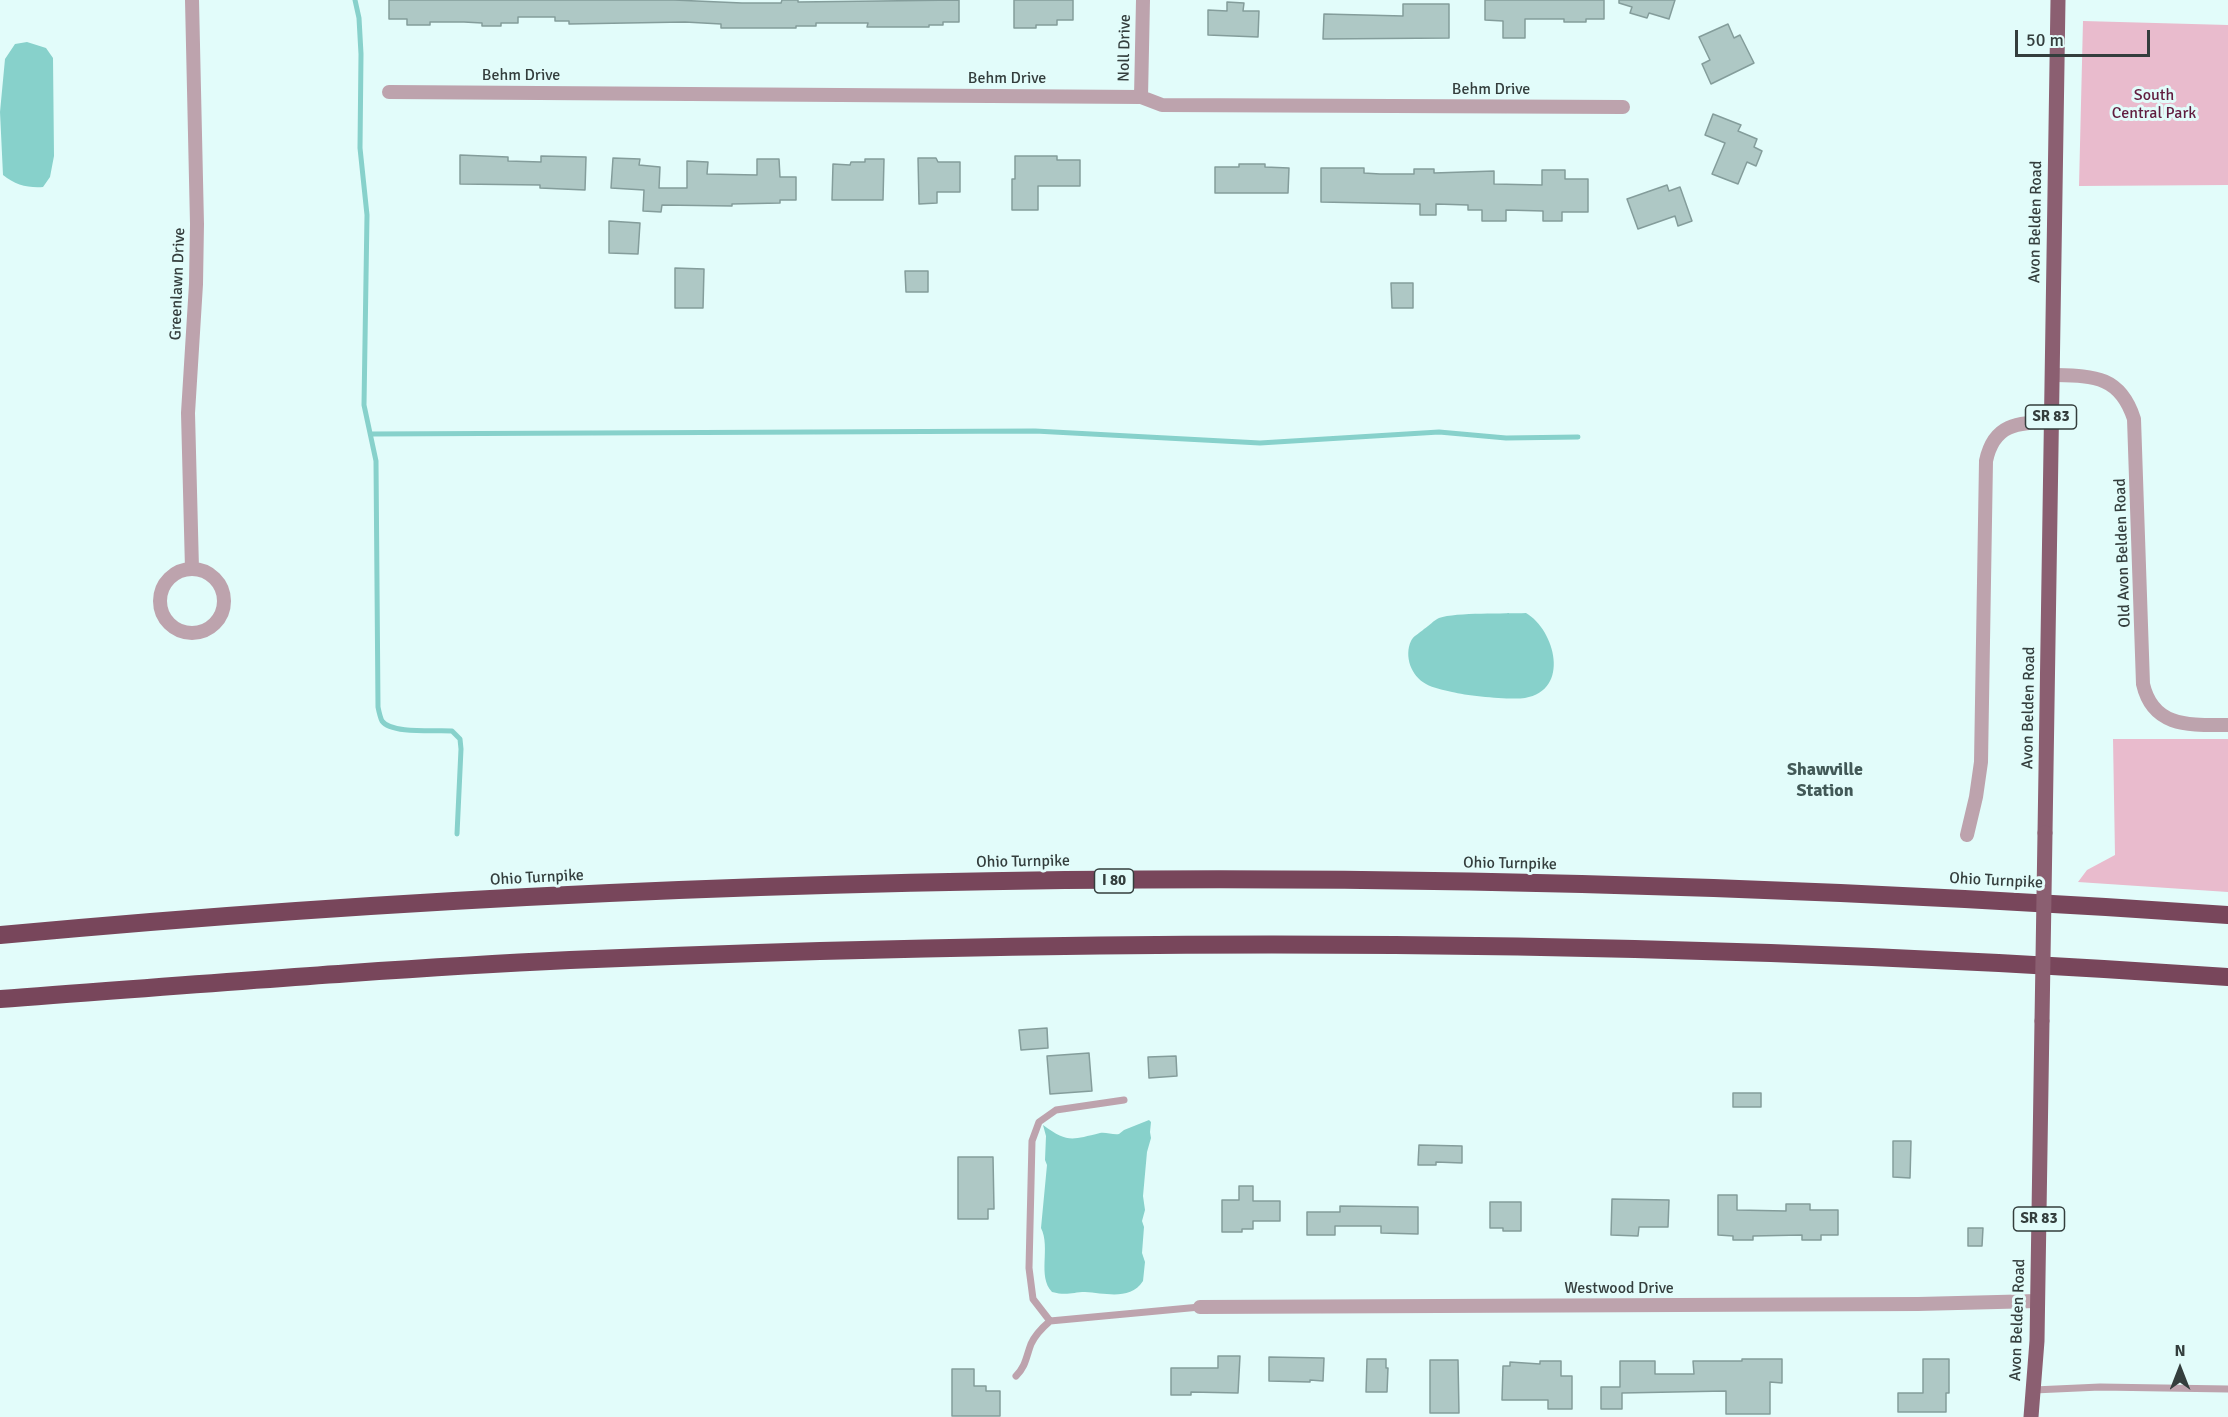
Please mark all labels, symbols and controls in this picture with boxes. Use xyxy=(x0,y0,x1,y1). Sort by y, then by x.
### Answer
street label: Noll Drive xyxy=(1115,14,1135,82)
scale bar xyxy=(2018,18,2153,56)
text: 50 m xyxy=(2026,29,2064,51)
street label: Behm Drive xyxy=(482,66,560,86)
street label: Behm Drive xyxy=(968,69,1046,89)
street label: Behm Drive xyxy=(1452,80,1530,100)
park label: South Central Park xyxy=(2112,86,2196,124)
street label: Avon Belden Road xyxy=(2025,161,2047,283)
street label: Greenlawn Drive xyxy=(166,227,190,341)
road number: SR 83 xyxy=(2026,405,2076,429)
street label: Old Avon Belden Road xyxy=(2111,478,2135,628)
street label: Avon Belden Road xyxy=(2018,647,2040,769)
district label: Shawville Station xyxy=(1787,759,1863,802)
street label: Ohio Turnpike xyxy=(976,852,1070,872)
street label: Ohio Turnpike xyxy=(1463,854,1557,874)
street label: Ohio Turnpike xyxy=(490,866,584,890)
road number: I 80 xyxy=(1094,869,1134,893)
street label: Ohio Turnpike xyxy=(1949,869,2043,893)
road number: SR 83 xyxy=(2014,1207,2064,1231)
street label: Avon Belden Road xyxy=(2006,1258,2030,1382)
street label: Westwood Drive xyxy=(1564,1279,1674,1299)
north arrow xyxy=(2150,1339,2210,1399)
text: N xyxy=(2174,1341,2186,1361)

